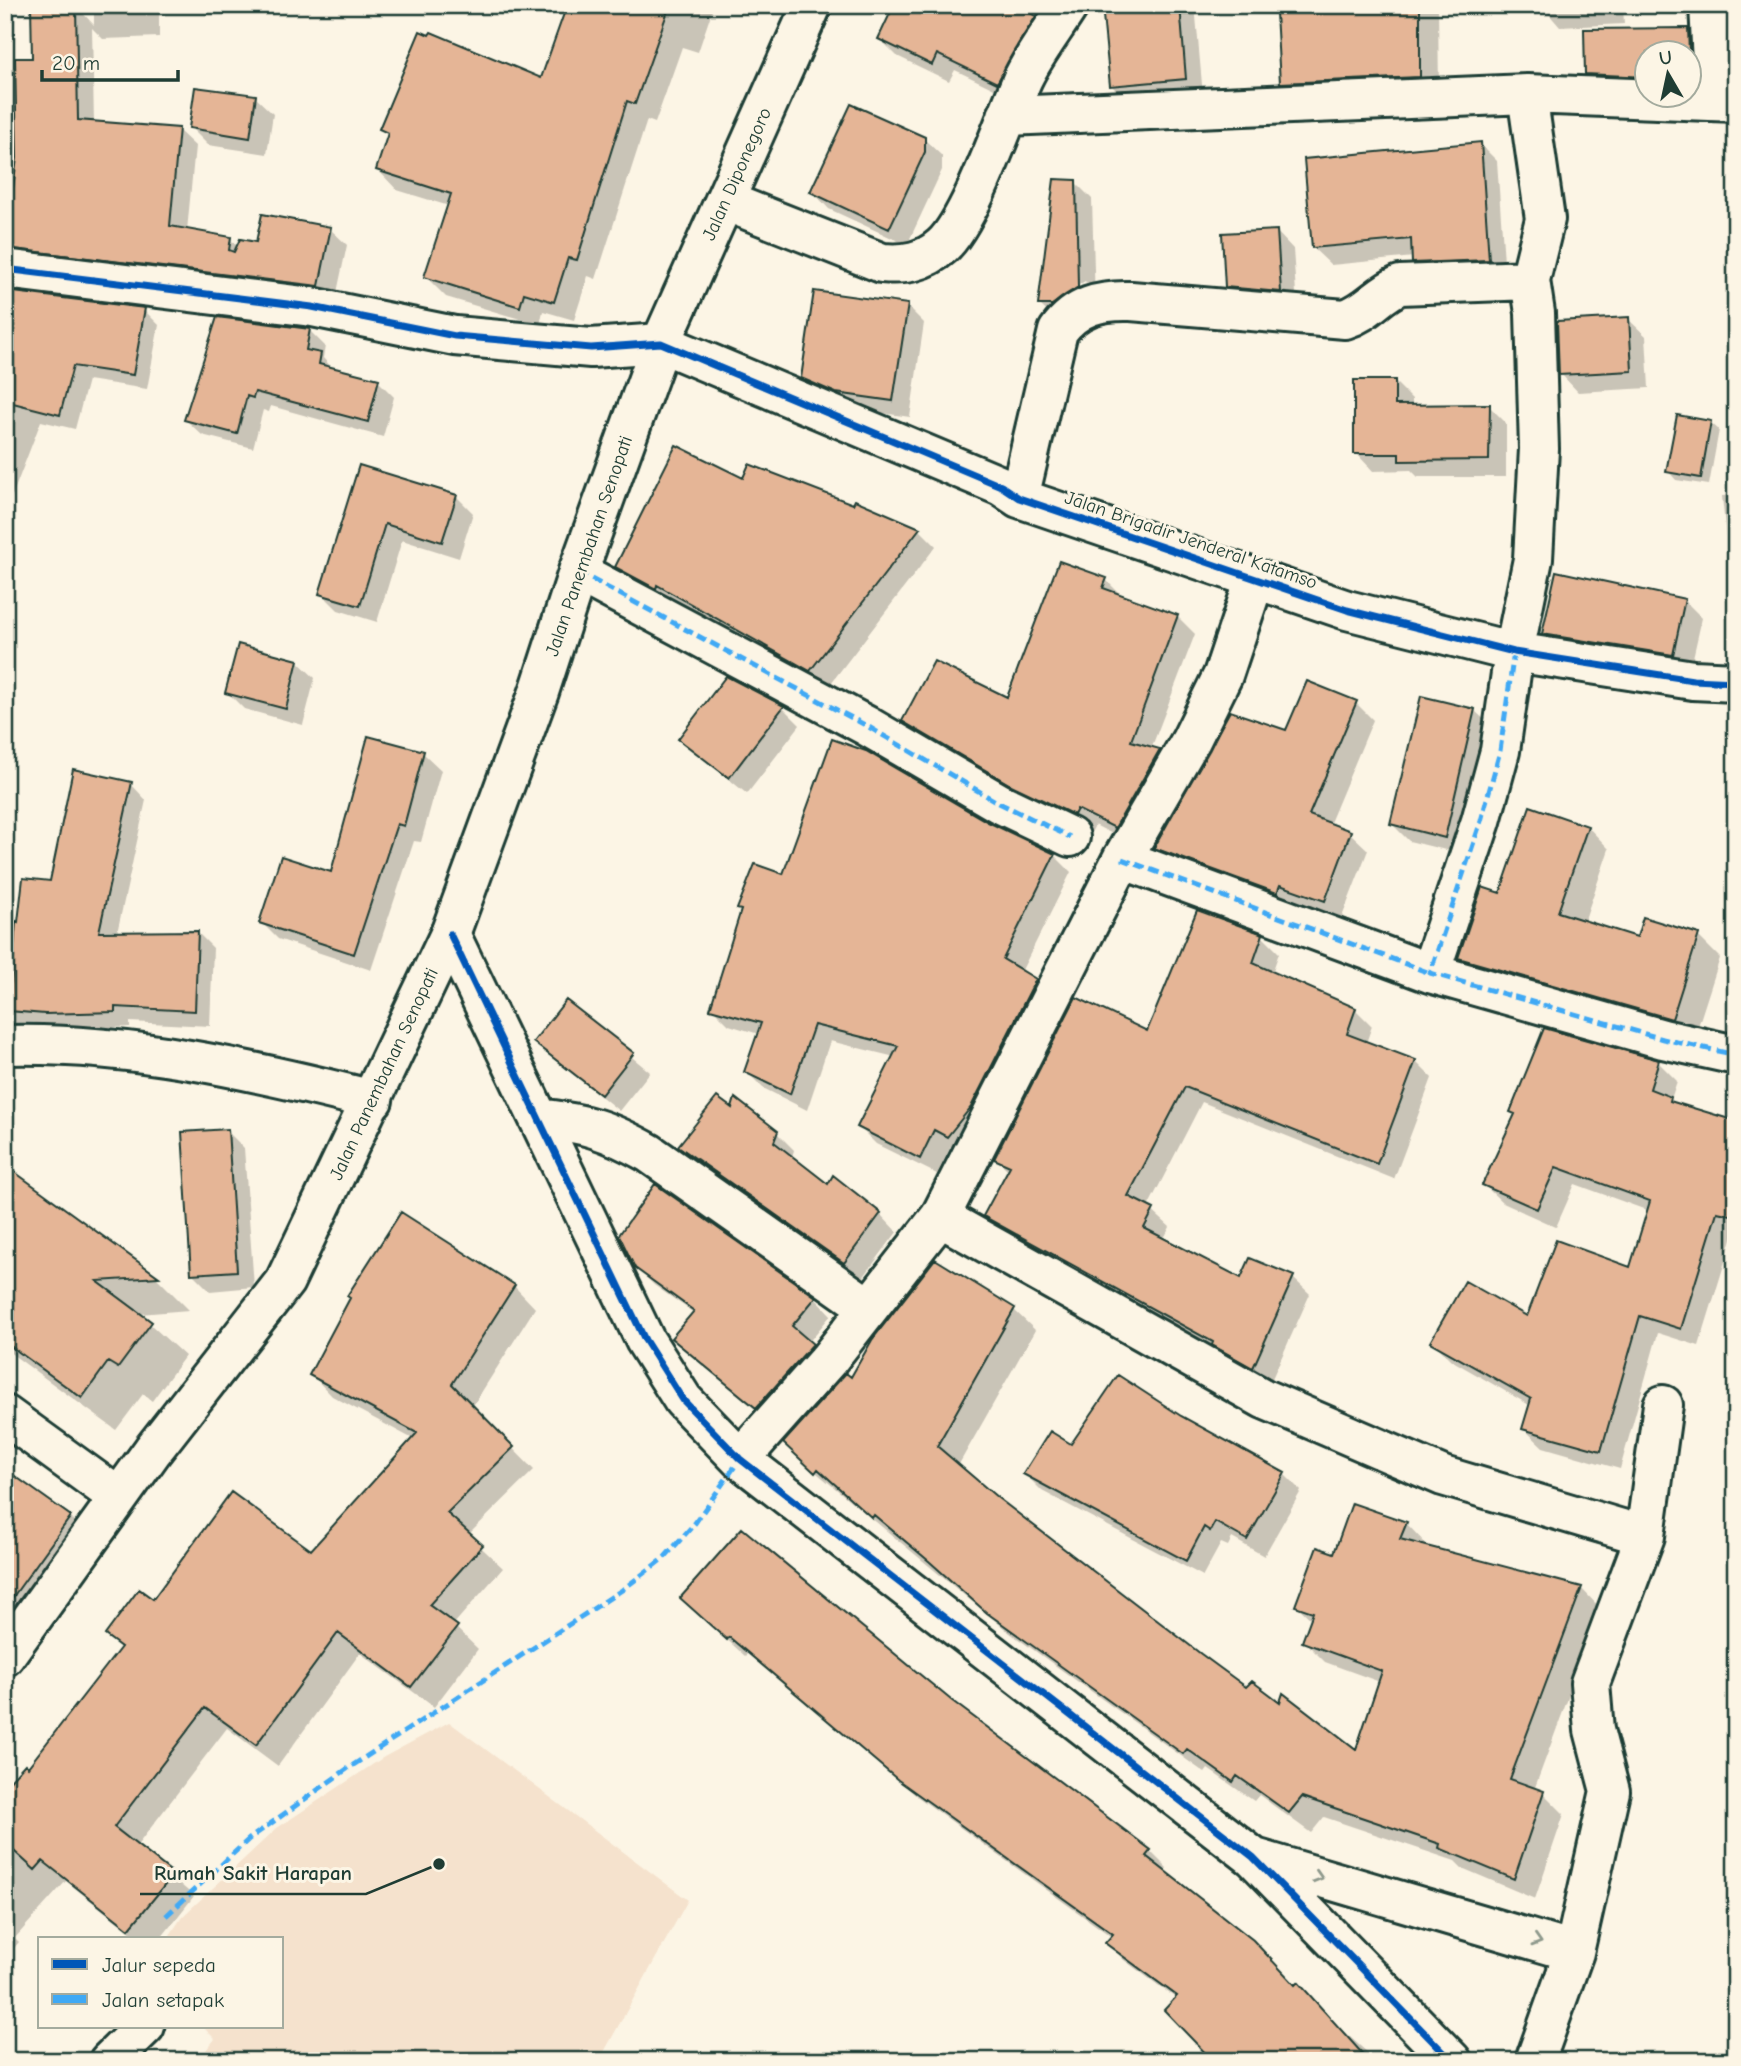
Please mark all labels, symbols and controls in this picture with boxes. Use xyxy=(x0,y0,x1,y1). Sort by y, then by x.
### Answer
scale bar xyxy=(42,38,178,82)
north arrow xyxy=(1632,38,1702,108)
text: U xyxy=(1657,46,1673,70)
text: 20 m xyxy=(52,51,100,75)
street label: Jalan Diponegoro xyxy=(698,104,776,244)
street label: Jalan Panembahan Senopati xyxy=(541,433,637,659)
street label: Jalan Brigadir Jenderal Katamso xyxy=(1062,486,1320,594)
street label: Jalan Panembahan Senopati xyxy=(325,964,443,1184)
callout: Rumah Sakit Harapan xyxy=(140,1852,366,1894)
text: Rumah Sakit Harapan xyxy=(154,1861,352,1885)
one-way arrow xyxy=(1312,1868,1324,1883)
one-way arrow xyxy=(1530,1933,1542,1948)
legend xyxy=(38,1937,284,2028)
text: Jalur sepeda xyxy=(102,1953,216,1977)
text: Jalan setapak xyxy=(102,1988,224,2012)

